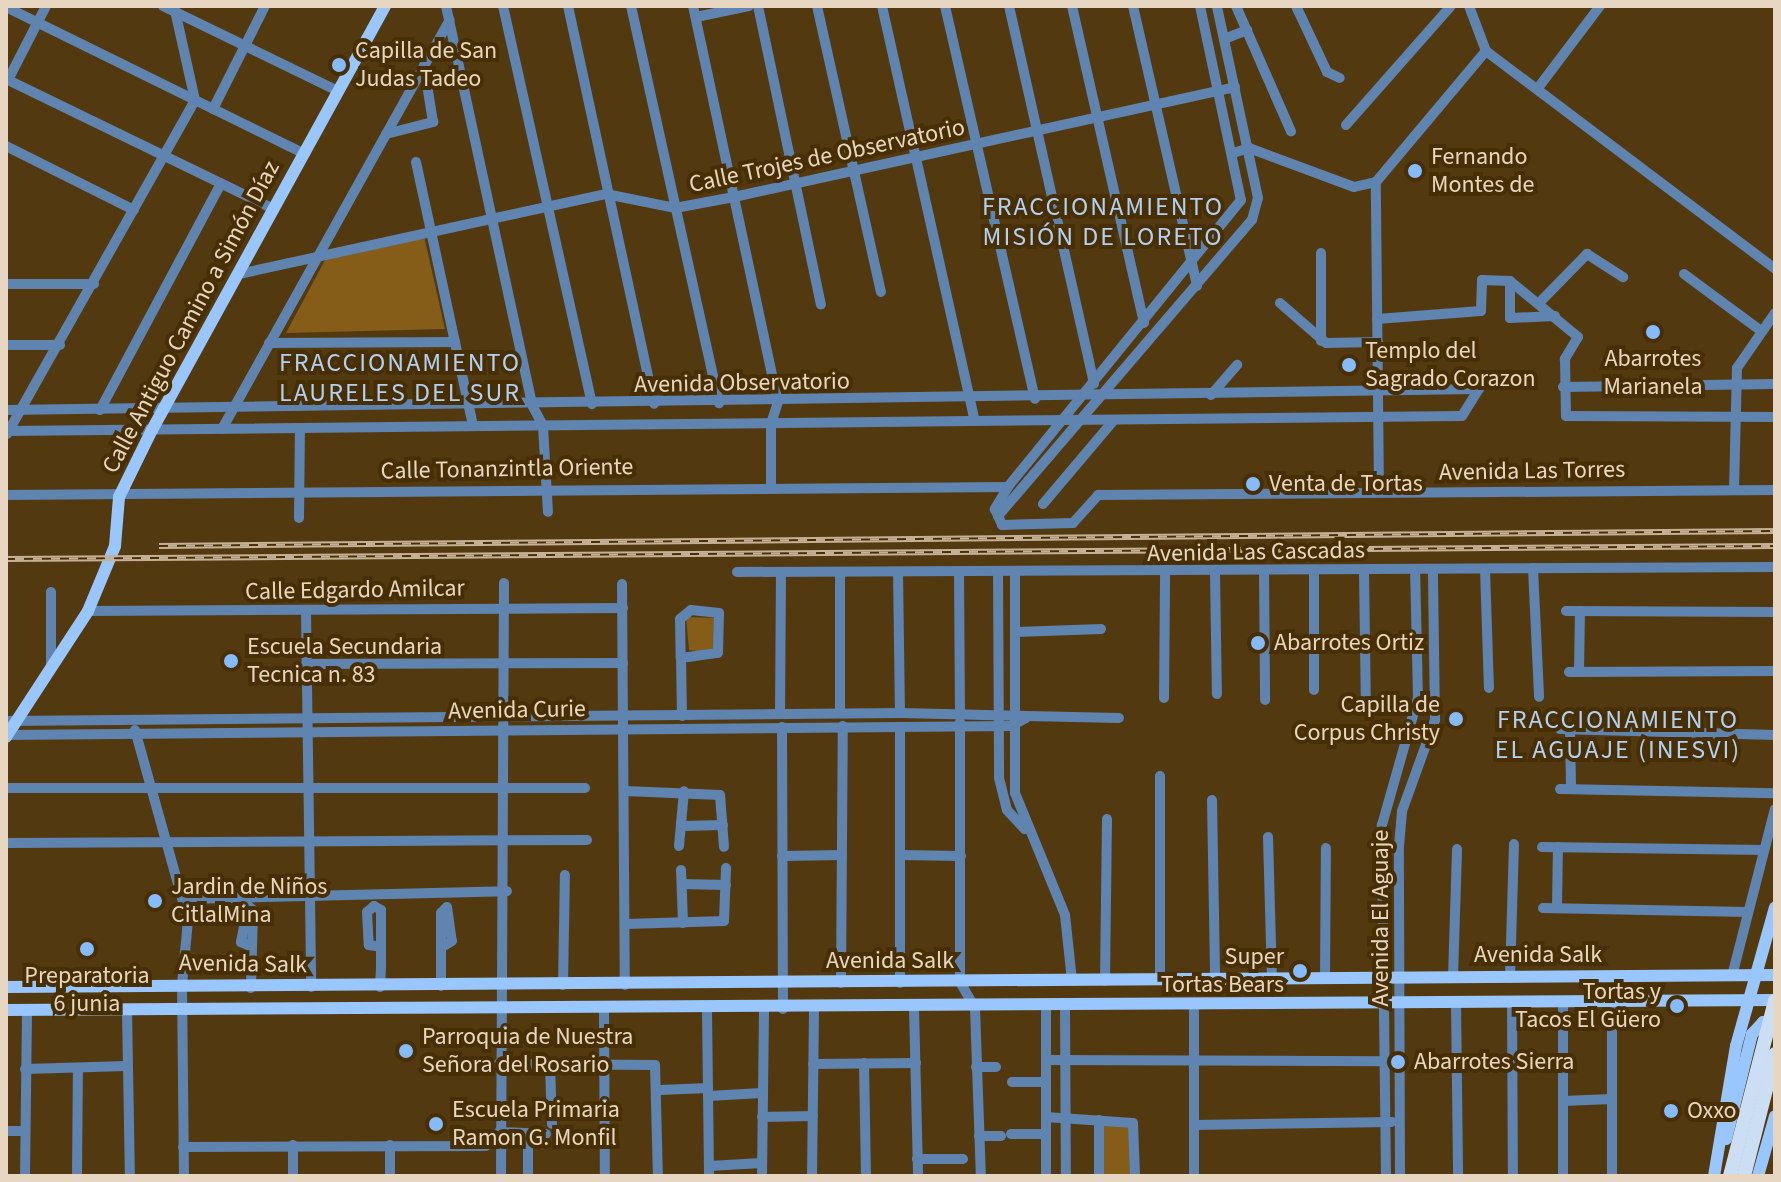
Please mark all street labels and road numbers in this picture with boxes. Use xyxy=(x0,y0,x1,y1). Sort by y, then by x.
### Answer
street label: Calle Trojes de Observatorio xyxy=(687,113,967,199)
street label: Calle Antiguo Camino a Simón Díaz xyxy=(96,156,286,478)
street label: Avenida Observatorio xyxy=(634,367,850,399)
street label: Calle Tonanzintla Oriente xyxy=(380,452,634,486)
street label: Avenida Las Torres xyxy=(1439,455,1625,487)
street label: Avenida Las Cascadas xyxy=(1147,536,1365,568)
street label: Calle Edgardo Amilcar xyxy=(245,574,465,606)
street label: Avenida Curie xyxy=(448,694,586,726)
street label: Avenida El Aguaje xyxy=(1367,830,1395,1006)
street label: Avenida Salk xyxy=(1474,941,1602,969)
street label: Avenida Salk xyxy=(826,947,954,975)
street label: Avenida Salk xyxy=(179,948,307,980)

